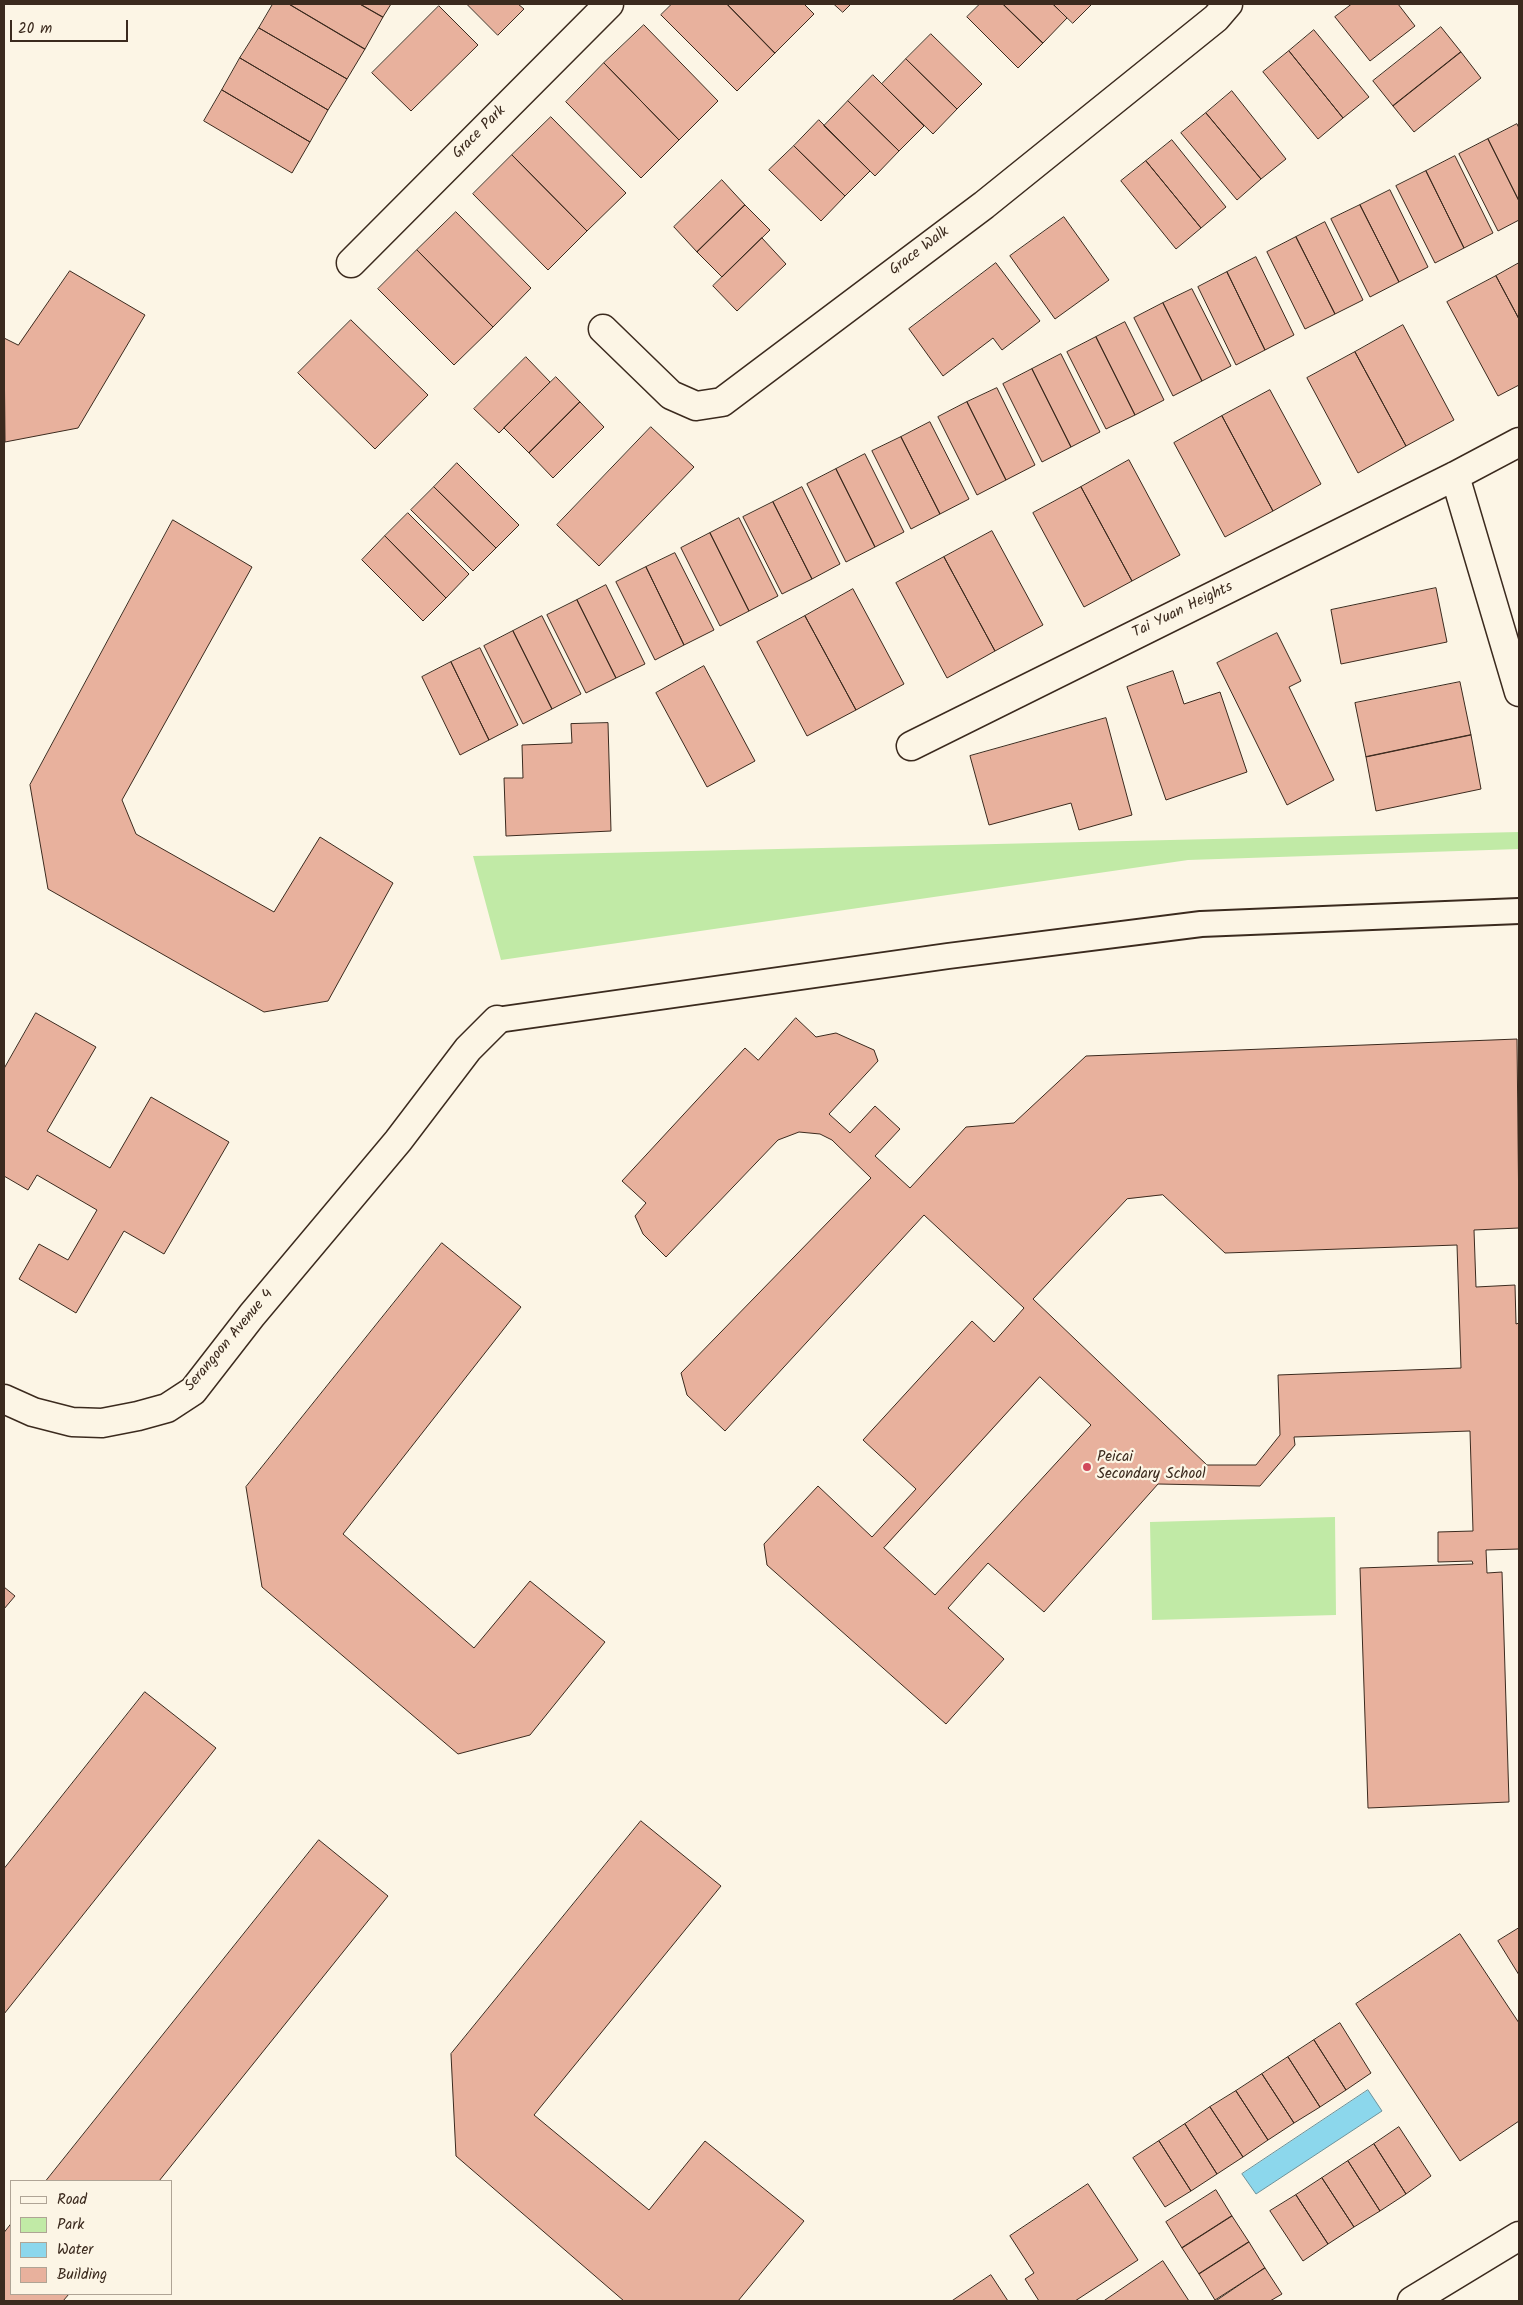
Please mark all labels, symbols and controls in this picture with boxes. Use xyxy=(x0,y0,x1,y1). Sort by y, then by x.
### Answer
scale bar xyxy=(12,10,130,42)
text: 20 m xyxy=(18,17,52,41)
street label: Grace Park xyxy=(450,103,510,163)
street label: Grace Walk xyxy=(887,224,953,280)
street label: Tai Yuan Heights xyxy=(1130,579,1236,643)
street label: Serangoon Avenue 4 xyxy=(182,1286,278,1396)
place label: Peicai Secondary School xyxy=(1097,1449,1206,1484)
marker: Peicai Secondary School xyxy=(1081,1461,1093,1473)
legend xyxy=(10,2180,172,2295)
text: Road xyxy=(57,2188,87,2212)
text: Park xyxy=(57,2213,84,2237)
text: Water xyxy=(57,2238,93,2262)
text: Building xyxy=(57,2263,107,2287)

